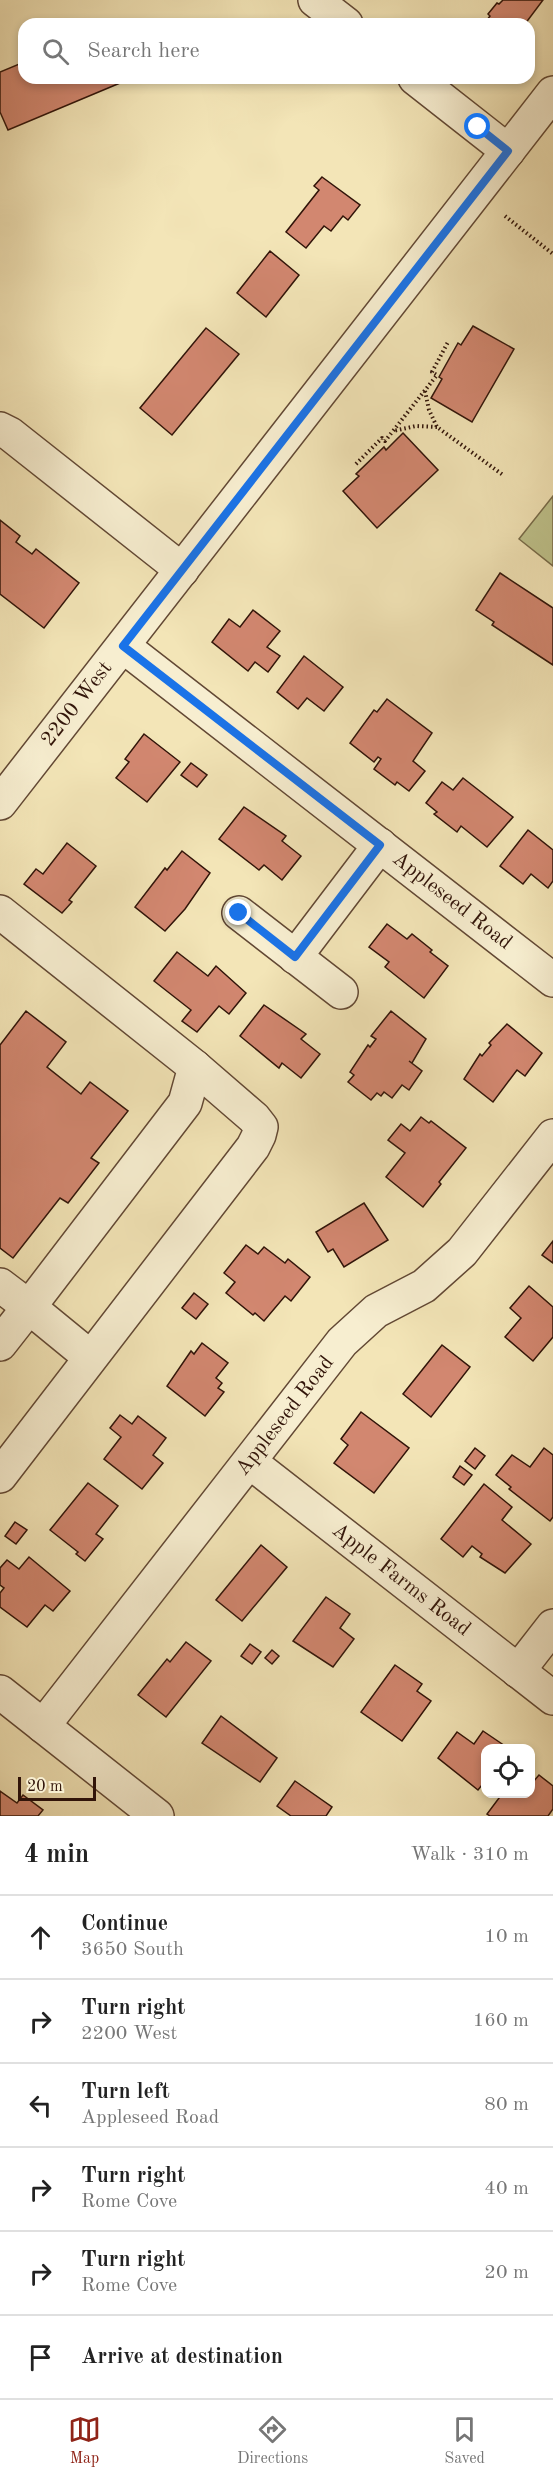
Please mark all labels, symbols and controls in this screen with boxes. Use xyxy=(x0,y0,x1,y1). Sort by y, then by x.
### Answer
search box xyxy=(18,18,535,84)
icon: search xyxy=(39,35,72,68)
text: Search here xyxy=(87,40,200,62)
route start xyxy=(464,113,490,139)
street label: 2200 West xyxy=(38,658,116,750)
street label: Appleseed Road xyxy=(388,848,516,954)
route end xyxy=(225,899,251,925)
street label: Appleseed Road xyxy=(232,1352,338,1480)
street label: Apple Farms Road xyxy=(328,1520,474,1640)
map controls xyxy=(481,1744,535,1798)
button: locate xyxy=(481,1744,535,1798)
scale bar xyxy=(18,1774,96,1802)
text: 20 m xyxy=(27,1779,63,1795)
text: 4 min xyxy=(24,1842,89,1868)
text: Walk · 310 m xyxy=(410,1845,529,1865)
text: Continue xyxy=(81,1913,168,1935)
icon: ahead xyxy=(24,1921,57,1954)
text: 10 m xyxy=(484,1927,529,1947)
text: 3650 South xyxy=(81,1940,184,1960)
text: Turn right xyxy=(81,1997,185,2019)
icon: right xyxy=(24,2005,57,2038)
text: 160 m xyxy=(473,2011,529,2031)
text: 2200 West xyxy=(81,2024,177,2044)
text: Turn left xyxy=(81,2081,170,2103)
icon: left xyxy=(24,2089,57,2122)
text: 80 m xyxy=(484,2095,529,2115)
text: Appleseed Road xyxy=(81,2108,219,2128)
text: Turn right xyxy=(81,2165,185,2187)
icon: right xyxy=(24,2173,57,2206)
text: 40 m xyxy=(484,2179,529,2199)
text: Rome Cove xyxy=(81,2192,177,2212)
text: Turn right xyxy=(81,2249,185,2271)
icon: right xyxy=(24,2257,57,2290)
text: 20 m xyxy=(484,2263,529,2283)
text: Rome Cove xyxy=(81,2276,177,2296)
icon: arrive xyxy=(24,2341,57,2374)
text: Arrive at destination xyxy=(81,2346,283,2368)
tab: Map xyxy=(68,2413,101,2469)
tab: Directions xyxy=(237,2413,308,2469)
tab: Saved xyxy=(444,2413,485,2469)

